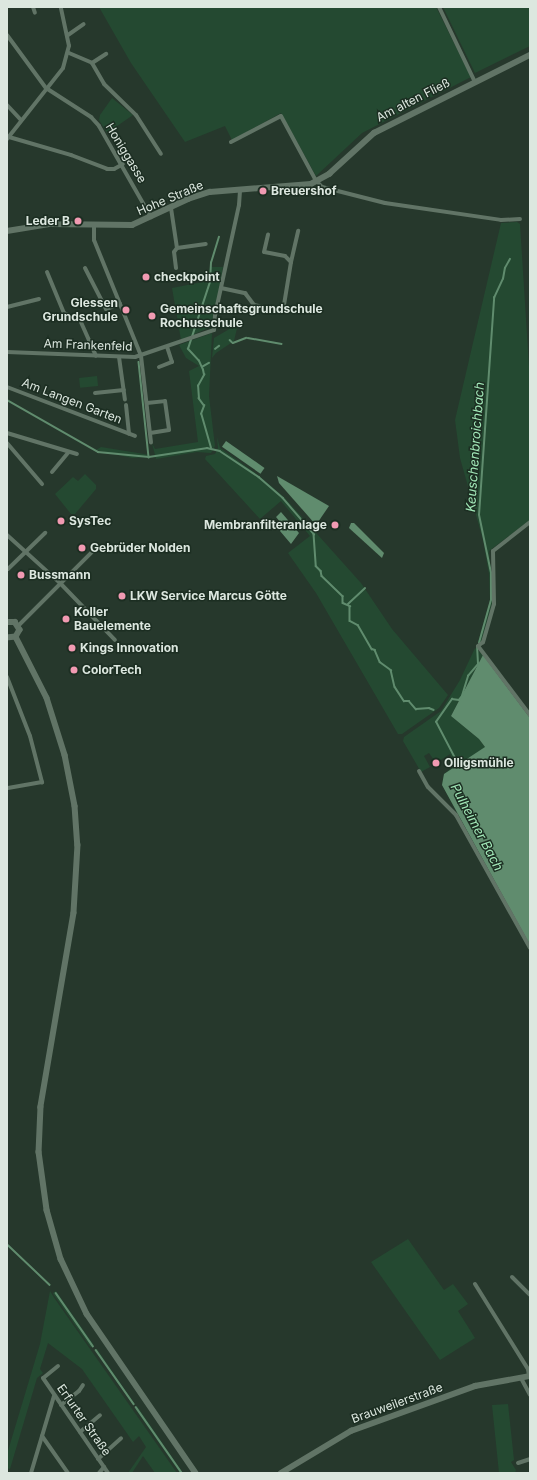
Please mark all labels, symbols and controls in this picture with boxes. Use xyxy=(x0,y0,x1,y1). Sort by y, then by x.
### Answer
street label: Am alten Fließ xyxy=(374,75,452,125)
street label: Honiggasse xyxy=(103,120,149,186)
street label: Hohe Straße xyxy=(135,178,205,218)
place label: Breuershof xyxy=(271,184,337,198)
marker: Breuershof xyxy=(258,186,268,196)
place label: Leder B xyxy=(26,214,70,228)
marker: Leder B xyxy=(73,216,83,226)
place label: checkpoint xyxy=(154,270,220,284)
marker: checkpoint xyxy=(141,272,151,282)
place label: Glessen Grundschule xyxy=(42,296,118,324)
place label: Gemeinschaftsgrundschule Rochusschule xyxy=(160,302,323,330)
marker: Glessen Grundschule xyxy=(121,305,131,315)
marker: Gemeinschaftsgrundschule Rochusschule xyxy=(147,311,157,321)
street label: Am Frankenfeld xyxy=(43,336,133,354)
street label: Am Langen Garten xyxy=(20,375,124,427)
water label: Keuschenbroichbach xyxy=(463,381,487,513)
place label: SysTec xyxy=(69,514,111,528)
marker: SysTec xyxy=(56,516,66,526)
place label: Membranfilteranlage xyxy=(204,518,327,532)
marker: Membranfilteranlage xyxy=(330,520,340,530)
place label: Gebrüder Nolden xyxy=(90,541,190,555)
marker: Gebrüder Nolden xyxy=(77,543,87,553)
place label: Bussmann xyxy=(29,568,91,582)
marker: Bussmann xyxy=(16,570,26,580)
place label: LKW Service Marcus Götte xyxy=(130,589,287,603)
marker: LKW Service Marcus Götte xyxy=(117,591,127,601)
place label: Koller Bauelemente xyxy=(74,605,151,633)
marker: Koller Bauelemente xyxy=(61,614,71,624)
place label: Kings Innovation xyxy=(80,641,179,655)
marker: Kings Innovation xyxy=(67,643,77,653)
place label: ColorTech xyxy=(82,663,142,677)
marker: ColorTech xyxy=(69,665,79,675)
place label: Olligsmühle xyxy=(444,756,514,770)
marker: Olligsmühle xyxy=(431,758,441,768)
water label: Pulheimer Bach xyxy=(447,781,507,873)
street label: Brauweilerstraße xyxy=(349,1380,445,1426)
street label: Erfurter Straße xyxy=(54,1381,114,1459)

